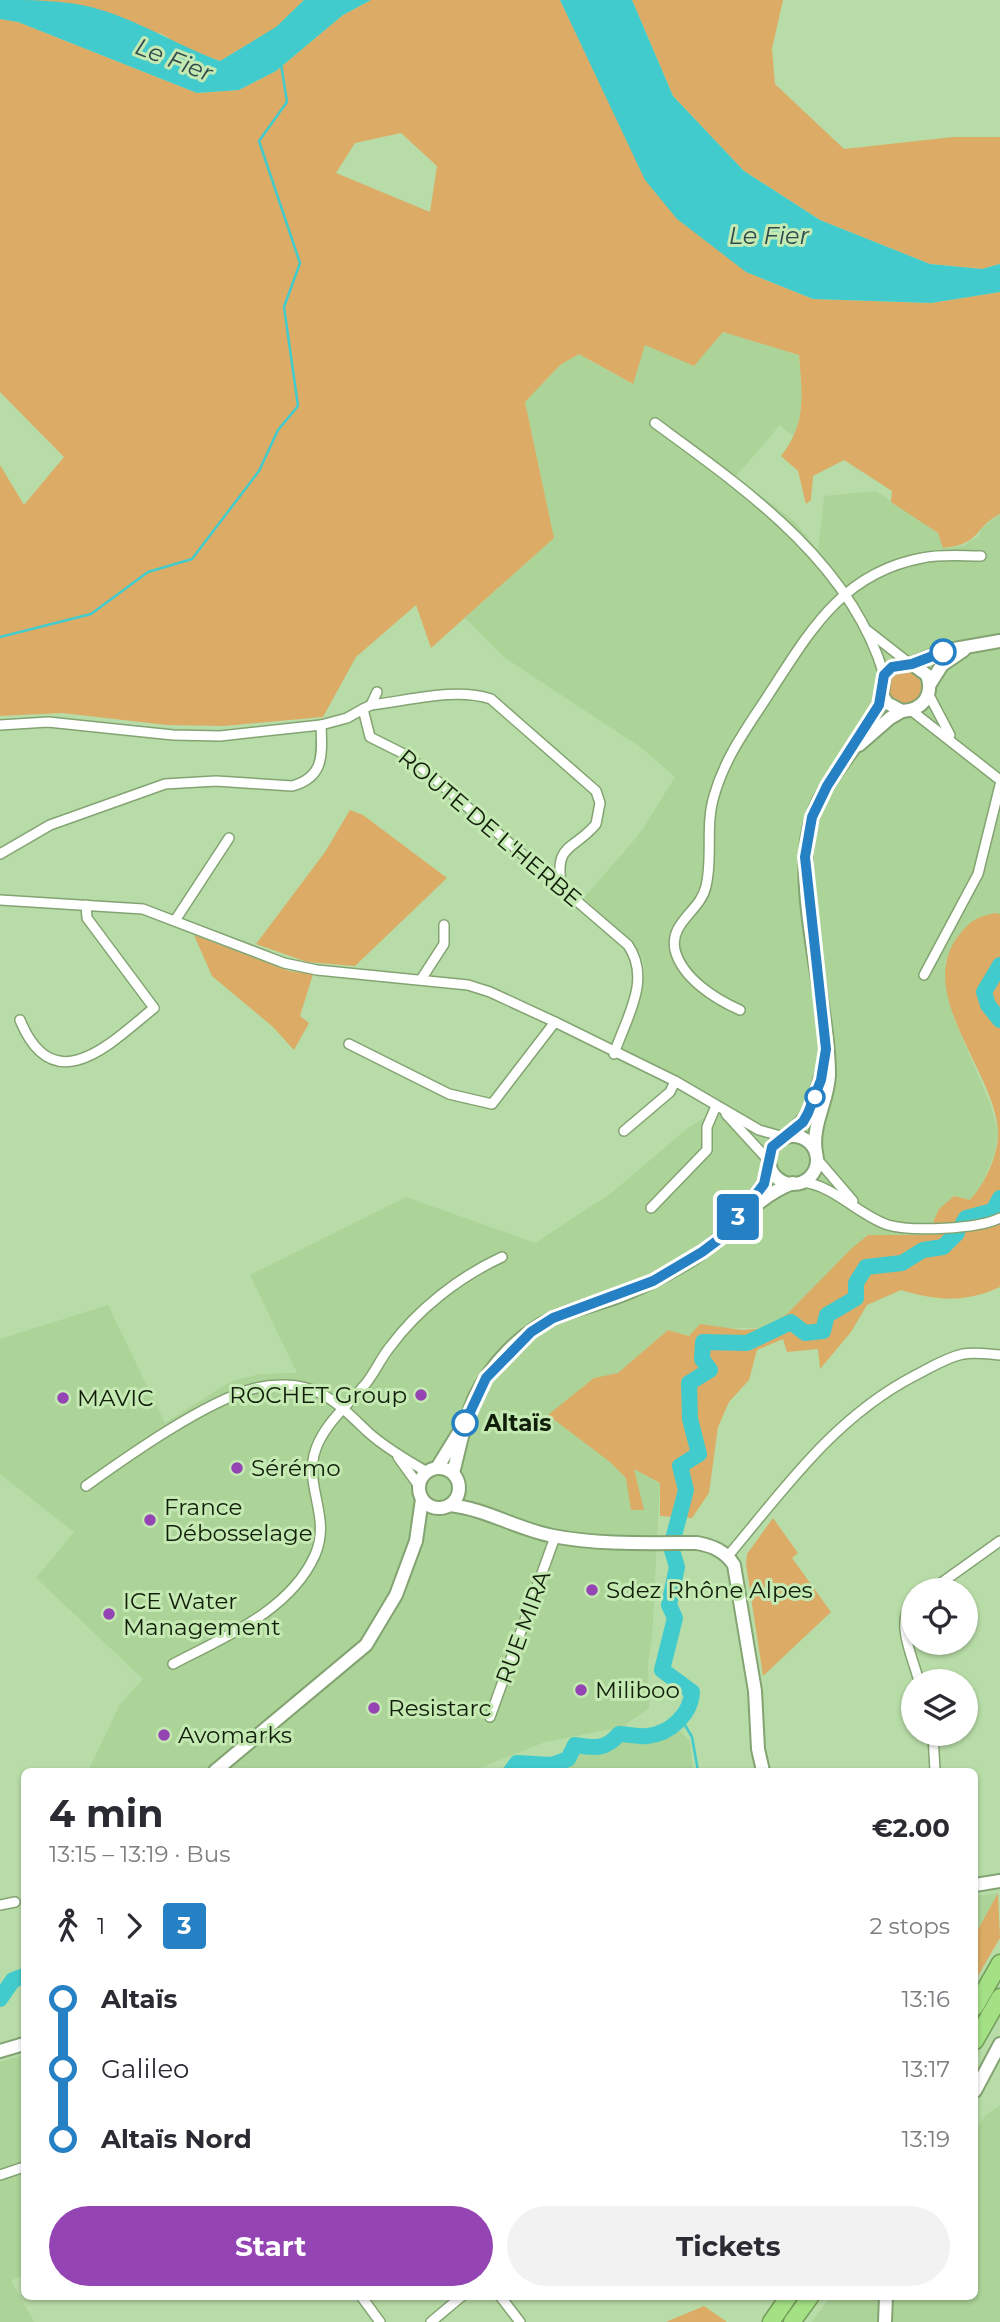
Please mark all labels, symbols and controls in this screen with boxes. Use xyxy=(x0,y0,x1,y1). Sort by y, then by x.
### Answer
water label: Le Fier xyxy=(131,32,218,88)
water label: Le Fier xyxy=(729,221,811,250)
unlabelled marker xyxy=(930,639,956,665)
street label: ROUTE DE L'HERBE xyxy=(393,743,587,913)
unlabelled marker xyxy=(805,1087,825,1107)
line badge: 3 xyxy=(715,1194,761,1240)
text: 3 xyxy=(731,1202,745,1231)
place label: ROCHET Group xyxy=(229,1381,407,1409)
place label: MAVIC xyxy=(77,1384,154,1412)
marker: ROCHET Group xyxy=(413,1387,429,1403)
marker: MAVIC xyxy=(55,1390,71,1406)
place label: Altaïs xyxy=(483,1409,551,1437)
marker: Altaïs xyxy=(452,1410,478,1436)
place label: Sérémo xyxy=(251,1454,341,1482)
marker: Sérémo xyxy=(229,1460,245,1476)
place label: France Débosselage xyxy=(164,1493,313,1547)
marker: France Débosselage xyxy=(142,1512,158,1528)
street label: RUE MIRA xyxy=(490,1566,557,1687)
place label: Sdez Rhône Alpes xyxy=(606,1576,813,1604)
map controls xyxy=(901,1578,978,1746)
button: locate xyxy=(901,1578,978,1655)
marker: Sdez Rhône Alpes xyxy=(584,1582,600,1598)
place label: ICE Water Management xyxy=(123,1587,280,1641)
marker: ICE Water Management xyxy=(101,1606,117,1622)
button: layers xyxy=(901,1669,978,1746)
place label: Miliboo xyxy=(595,1676,680,1704)
marker: Miliboo xyxy=(573,1682,589,1698)
place label: Resistarc xyxy=(388,1694,492,1722)
marker: Resistarc xyxy=(366,1700,382,1716)
place label: Avomarks xyxy=(178,1721,292,1749)
marker: Avomarks xyxy=(156,1727,172,1743)
text: 4 min xyxy=(49,1790,164,1837)
text: €2.00 xyxy=(872,1812,950,1844)
text: 13:15 – 13:19 · Bus xyxy=(49,1840,230,1868)
icon: walk xyxy=(49,1907,87,1945)
icon: forward xyxy=(115,1907,153,1945)
text: 3 xyxy=(177,1911,192,1940)
text: 1 xyxy=(97,1912,105,1940)
text: 2 stops xyxy=(870,1912,950,1940)
text: Altaïs xyxy=(101,1983,177,2015)
text: 13:16 xyxy=(902,1985,950,2013)
text: Galileo xyxy=(101,2053,189,2085)
text: 13:17 xyxy=(902,2055,950,2083)
text: Altaïs Nord xyxy=(101,2123,252,2155)
text: 13:19 xyxy=(902,2125,950,2153)
button: Start xyxy=(49,2206,493,2286)
button: Tickets xyxy=(507,2206,950,2286)

